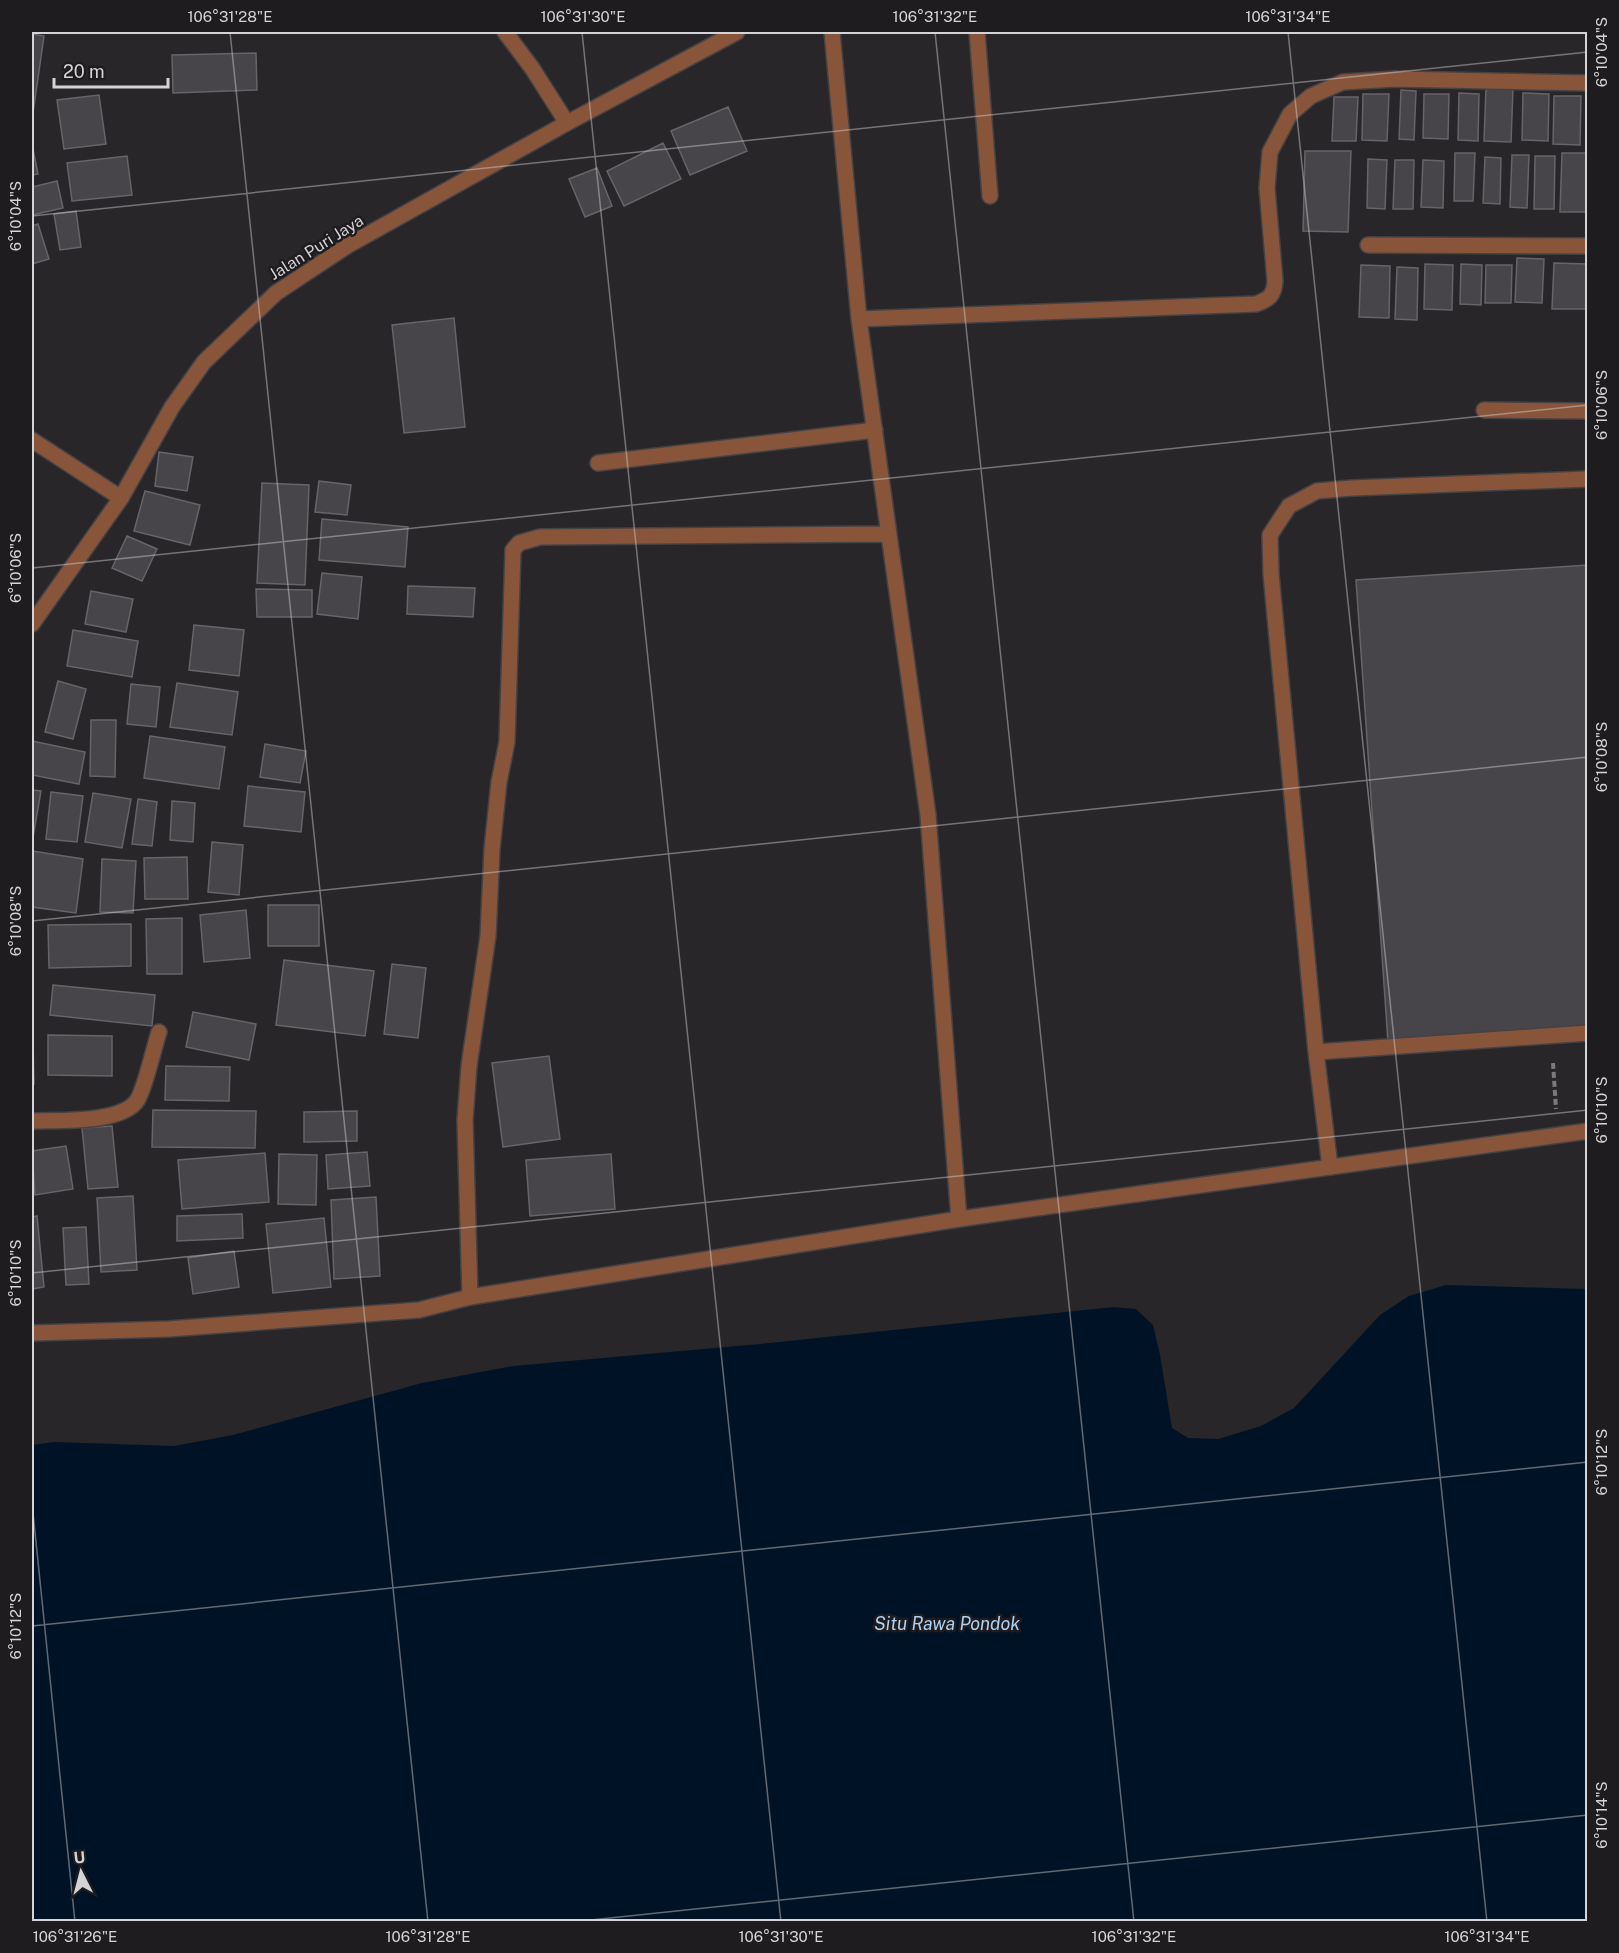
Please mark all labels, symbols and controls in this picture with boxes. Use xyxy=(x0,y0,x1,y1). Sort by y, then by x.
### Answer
text: 106°31'28"E xyxy=(187,8,273,25)
text: 106°31'30"E xyxy=(541,8,625,25)
text: 106°31'32"E xyxy=(893,8,977,25)
text: 106°31'34"E xyxy=(1245,8,1331,25)
text: 6°10'04"S xyxy=(1593,17,1610,87)
scale bar xyxy=(54,51,168,89)
text: 20 m xyxy=(63,61,105,82)
text: 6°10'04"S xyxy=(7,181,24,251)
street label: Jalan Puri Jaya xyxy=(266,211,367,284)
text: 6°10'06"S xyxy=(1593,370,1610,440)
text: 6°10'06"S xyxy=(7,533,24,603)
text: 6°10'08"S xyxy=(1593,722,1610,792)
text: 6°10'08"S xyxy=(7,886,24,956)
text: 6°10'10"S xyxy=(1593,1076,1610,1144)
text: 6°10'10"S xyxy=(7,1239,24,1307)
text: 6°10'12"S xyxy=(1593,1429,1610,1495)
text: 6°10'12"S xyxy=(7,1593,24,1659)
water label: Situ Rawa Pondok xyxy=(874,1613,1020,1634)
text: 6°10'14"S xyxy=(1593,1781,1610,1849)
north arrow xyxy=(51,1842,111,1902)
text: U xyxy=(73,1848,86,1868)
text: 106°31'26"E xyxy=(33,1928,117,1945)
text: 106°31'28"E xyxy=(385,1928,471,1945)
text: 106°31'30"E xyxy=(739,1928,823,1945)
text: 106°31'32"E xyxy=(1092,1928,1176,1945)
text: 106°31'34"E xyxy=(1444,1928,1530,1945)

